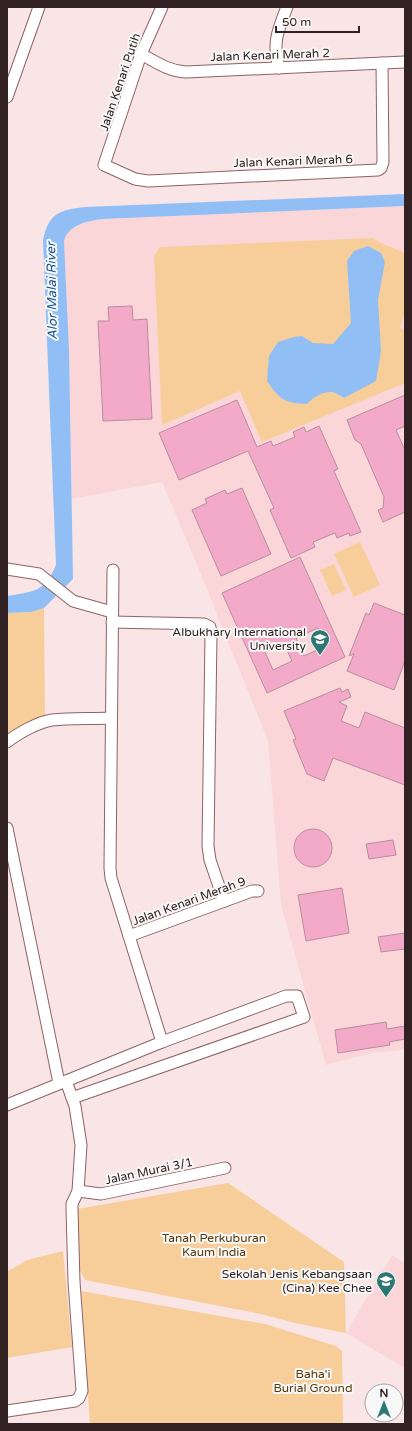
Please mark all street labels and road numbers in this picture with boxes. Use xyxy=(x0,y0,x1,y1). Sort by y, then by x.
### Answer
street label: Jalan Kenari Putih xyxy=(97,31,143,133)
street label: Jalan Kenari Merah 2 xyxy=(210,46,330,64)
street label: Jalan Kenari Merah 6 xyxy=(233,152,353,170)
street label: Jalan Kenari Merah 9 xyxy=(130,874,248,928)
street label: Jalan Murai 3/1 xyxy=(104,1155,194,1187)

